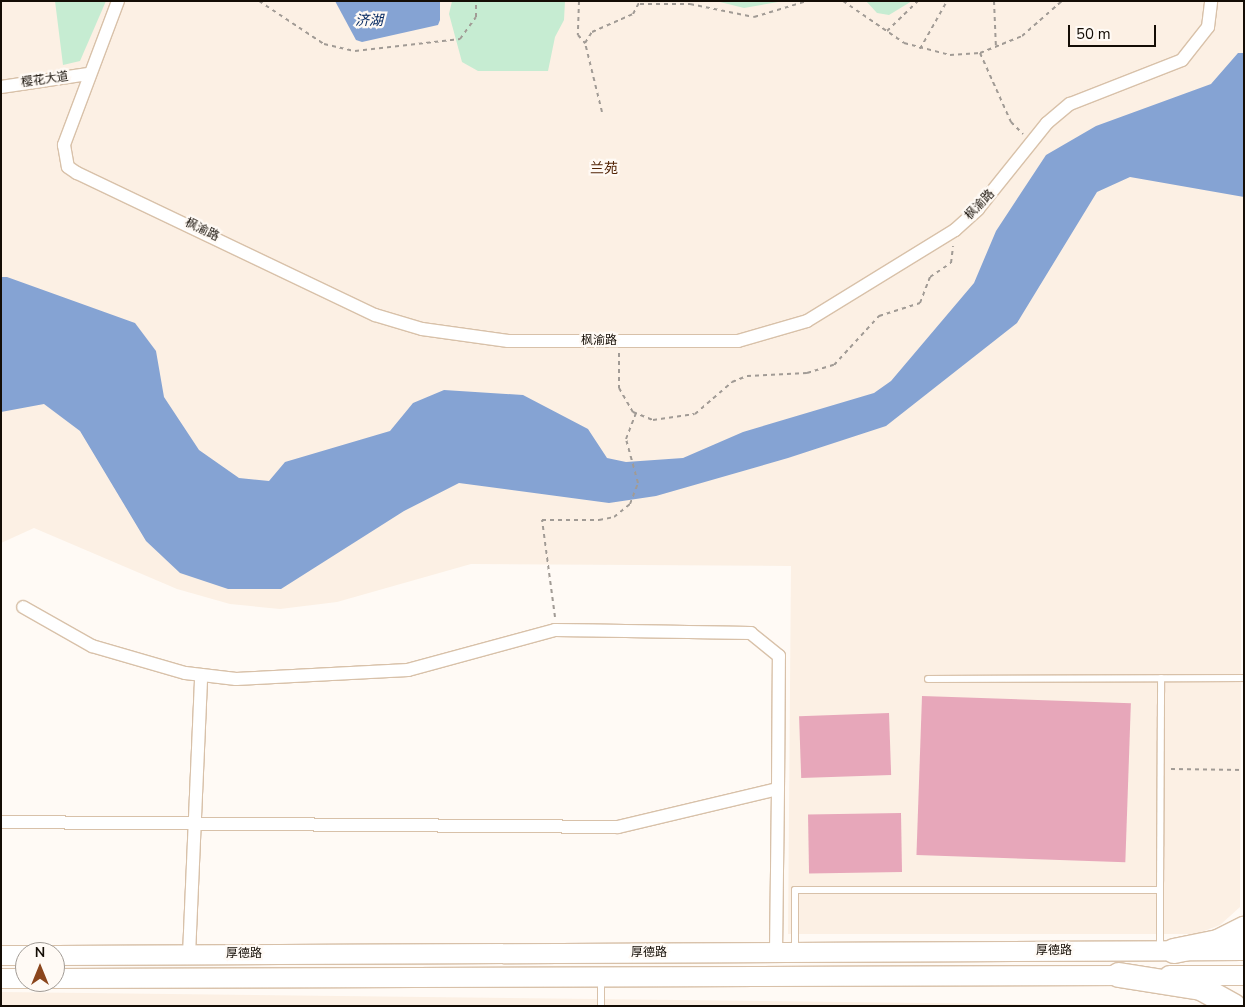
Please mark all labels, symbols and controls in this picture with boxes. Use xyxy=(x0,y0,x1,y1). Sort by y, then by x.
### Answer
water label: 济湖 xyxy=(355,13,383,29)
scale bar xyxy=(1070,15,1158,47)
text: 50 m xyxy=(1076,24,1111,44)
street label: 樱花大道 xyxy=(20,70,70,90)
district label: 兰苑 xyxy=(590,161,618,177)
street label: 枫渝路 xyxy=(962,187,998,223)
street label: 枫渝路 xyxy=(183,216,221,244)
street label: 枫渝路 xyxy=(581,334,617,348)
north arrow xyxy=(15,942,65,992)
text: N xyxy=(35,943,45,962)
street label: 厚德路 xyxy=(1036,944,1072,958)
street label: 厚德路 xyxy=(631,946,667,960)
street label: 厚德路 xyxy=(226,947,262,961)

